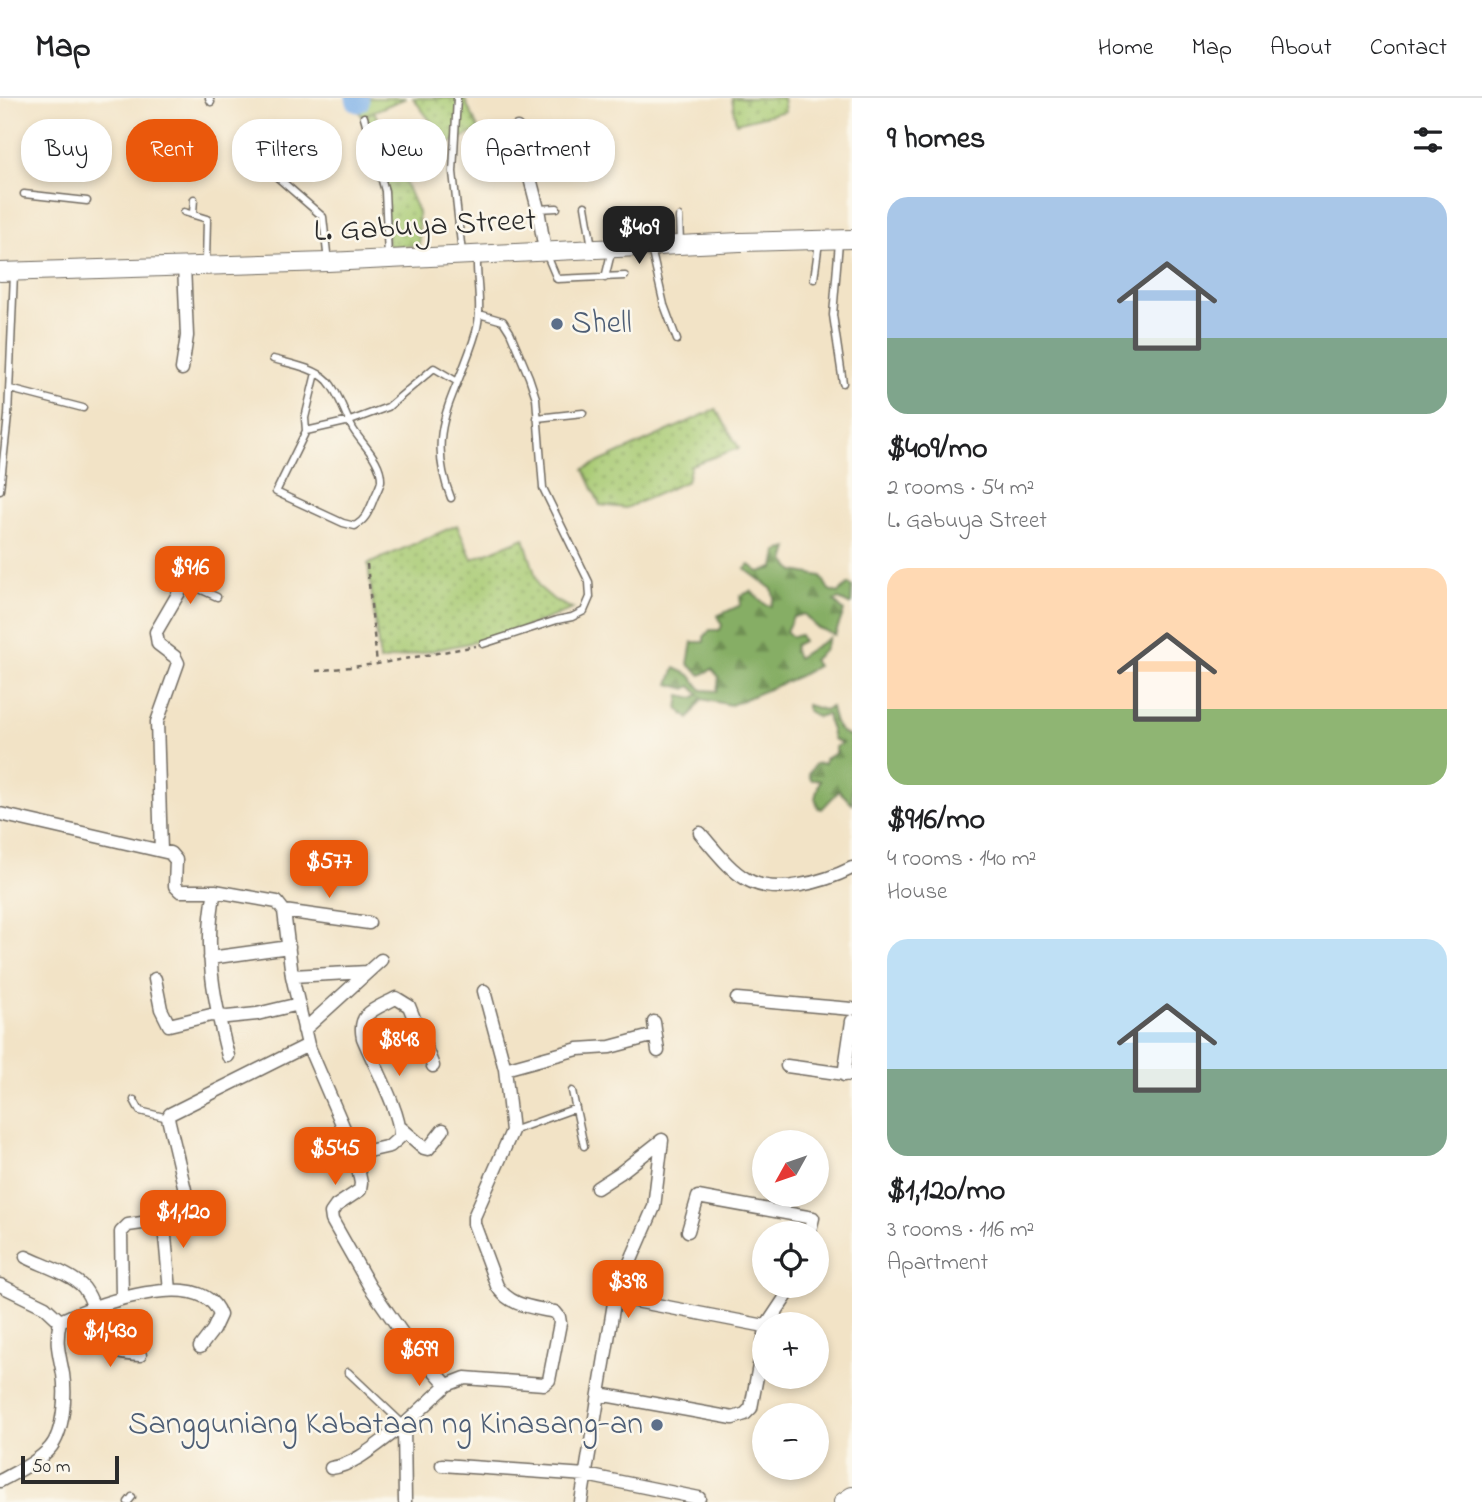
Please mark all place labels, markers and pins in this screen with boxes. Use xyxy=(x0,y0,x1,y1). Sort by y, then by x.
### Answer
pin: $409 xyxy=(598,206,680,266)
place label: Shell xyxy=(571,301,632,348)
marker: Shell xyxy=(549,316,565,332)
pin: $916 xyxy=(149,546,231,606)
pin: $577 xyxy=(288,840,370,900)
pin: $848 xyxy=(358,1018,440,1078)
pin: $545 xyxy=(294,1128,376,1187)
pin: $1,120 xyxy=(126,1190,240,1250)
pin: $398 xyxy=(587,1260,669,1320)
pin: $1,430 xyxy=(53,1310,167,1369)
pin: $699 xyxy=(378,1328,460,1388)
place label: Sangguniang Kabataan ng Kinasang-an xyxy=(128,1402,643,1449)
marker: Sangguniang Kabataan ng Kinasang-an xyxy=(649,1417,665,1433)

